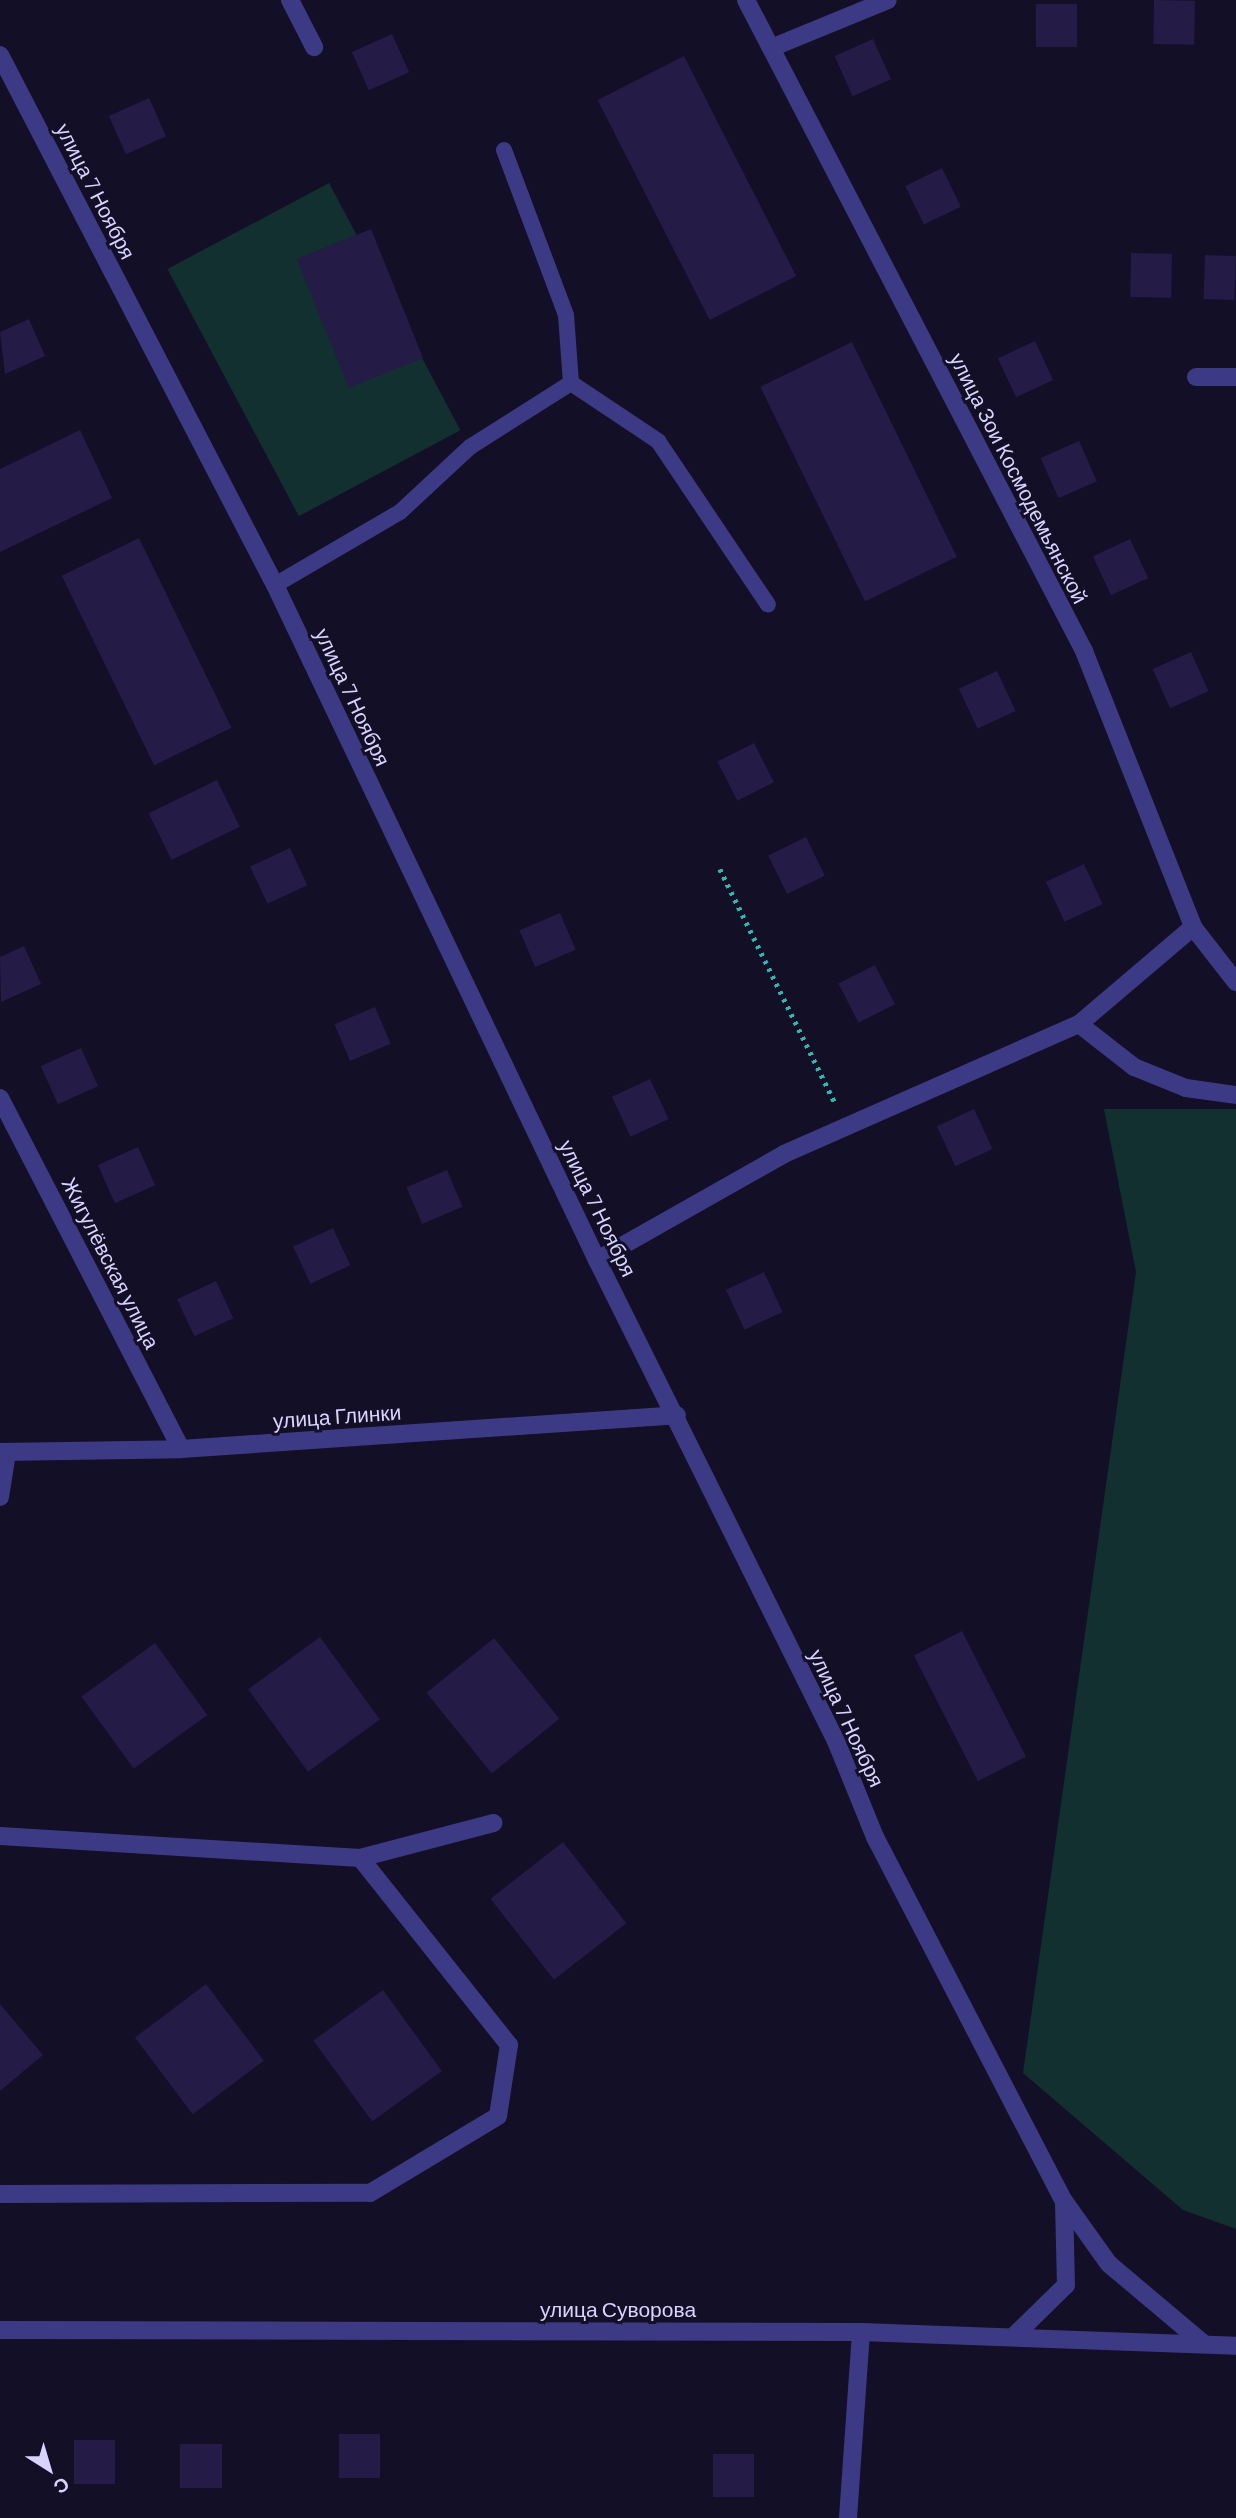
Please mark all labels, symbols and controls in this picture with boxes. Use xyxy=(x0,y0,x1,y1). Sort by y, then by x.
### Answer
street label: улица 7 Ноября xyxy=(51,119,141,263)
street label: улица Зои Космодемьянской xyxy=(945,348,1093,608)
street label: улица 7 Ноября xyxy=(310,624,396,770)
street label: улица 7 Ноября xyxy=(554,1135,642,1281)
street label: Жигулёвская улица xyxy=(57,1173,165,1353)
street label: улица Глинки xyxy=(272,1399,402,1433)
street label: улица 7 Ноября xyxy=(804,1645,890,1791)
street label: улица Суворова xyxy=(540,2296,696,2322)
north arrow xyxy=(14,2434,84,2504)
text: С xyxy=(50,2473,74,2499)

